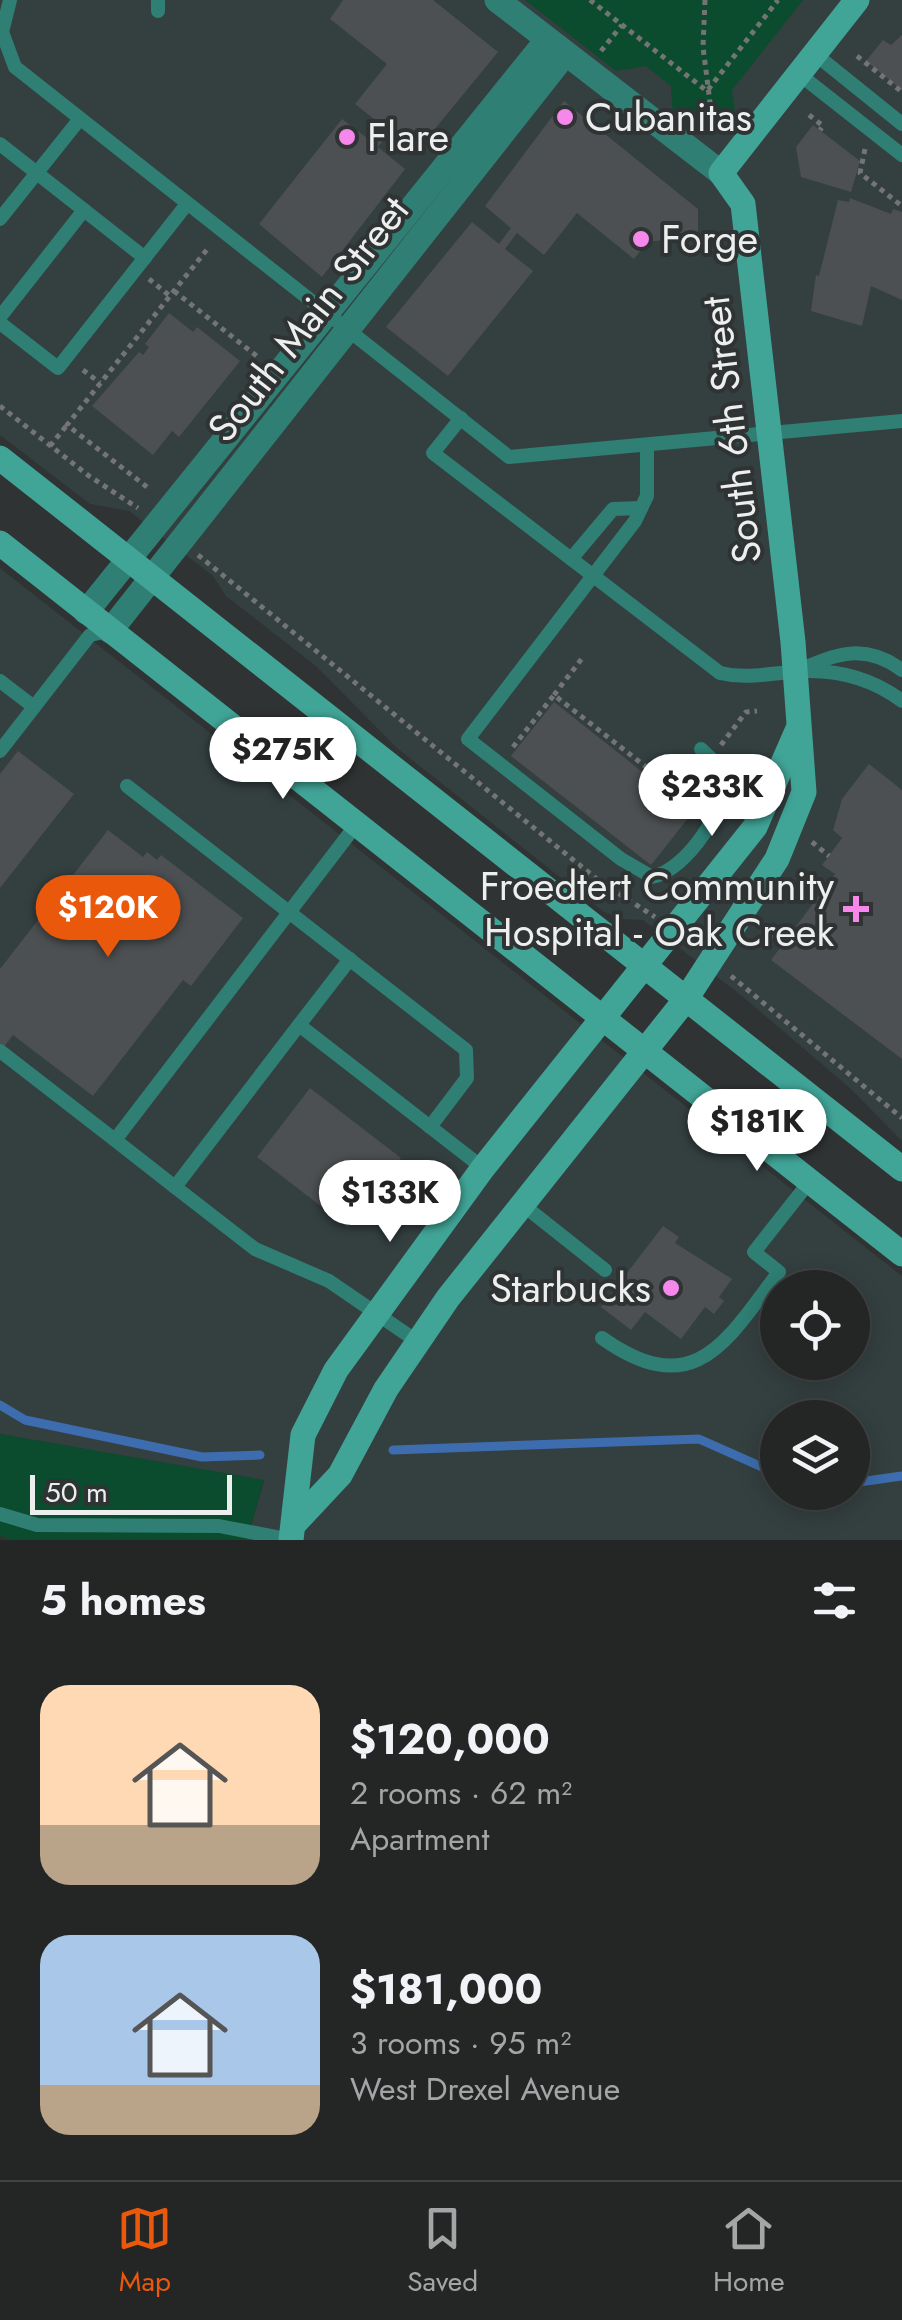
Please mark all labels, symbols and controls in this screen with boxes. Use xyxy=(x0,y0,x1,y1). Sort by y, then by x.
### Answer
place label: Cubanitas xyxy=(585,88,752,146)
marker: Cubanitas xyxy=(554,106,576,128)
place label: Flare xyxy=(367,108,449,166)
marker: Flare xyxy=(336,126,358,148)
street label: South Main Street xyxy=(193,183,423,454)
place label: Forge xyxy=(661,210,758,268)
marker: Forge xyxy=(630,228,652,250)
street label: South 6th Street xyxy=(686,293,776,567)
pin: $275K xyxy=(213,717,353,802)
text: $275K xyxy=(231,726,335,772)
pin: $233K xyxy=(642,754,782,839)
text: $233K xyxy=(660,763,764,809)
place label: Froedtert Community Hospital - Oak Creek xyxy=(480,857,834,961)
pin: $120K xyxy=(38,875,178,960)
text: $120K xyxy=(58,884,158,930)
marker: Froedtert Community Hospital - Oak Creek xyxy=(843,896,869,922)
pin: $181K xyxy=(687,1089,827,1174)
text: $181K xyxy=(710,1098,804,1144)
pin: $133K xyxy=(320,1160,460,1245)
text: $133K xyxy=(341,1169,439,1215)
place label: Starbucks xyxy=(490,1259,651,1317)
map controls xyxy=(760,1270,870,1510)
button: locate xyxy=(760,1270,870,1380)
marker: Starbucks xyxy=(660,1277,682,1299)
button: layers xyxy=(760,1400,870,1510)
scale bar xyxy=(30,1470,232,1514)
text: 50 m xyxy=(45,1472,108,1513)
text: 5 homes xyxy=(40,1570,206,1631)
icon: filters xyxy=(807,1573,862,1628)
text: $120,000 xyxy=(350,1709,550,1770)
icon: home xyxy=(120,1725,240,1845)
text: 2 rooms · 62 m² xyxy=(350,1770,572,1816)
text: Apartment xyxy=(350,1816,489,1862)
text: $181,000 xyxy=(350,1959,542,2020)
icon: home xyxy=(120,1975,240,2095)
text: 3 rooms · 95 m² xyxy=(350,2020,571,2066)
text: West Drexel Avenue xyxy=(350,2066,620,2112)
tab: Map xyxy=(117,2201,172,2302)
tab: Saved xyxy=(407,2201,478,2302)
tab: Home xyxy=(713,2201,785,2302)

